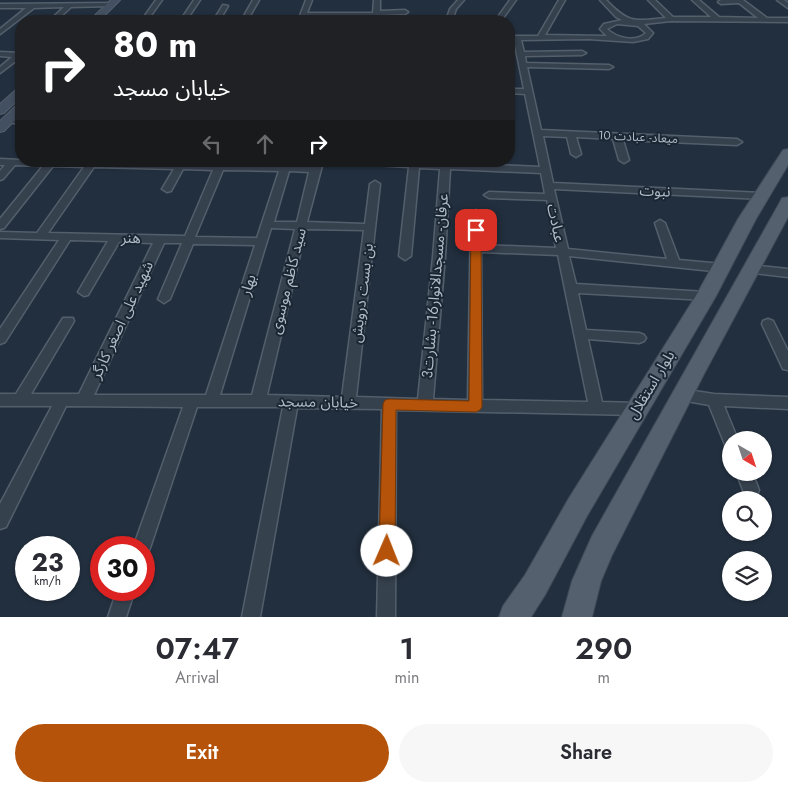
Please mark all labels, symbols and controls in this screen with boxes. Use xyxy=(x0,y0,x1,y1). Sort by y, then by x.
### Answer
text: 80 m xyxy=(113,20,197,70)
icon: right xyxy=(30,35,95,100)
text: خیابان مسجد xyxy=(113,72,231,104)
street label: میعاد- عبادت 10 xyxy=(598,126,678,148)
icon: left xyxy=(198,130,226,158)
icon: ahead xyxy=(251,130,279,158)
icon: right xyxy=(304,130,332,158)
street label: نبوت xyxy=(639,179,671,203)
street label: عرفان- مسجدالانوار16- بشارت3 xyxy=(416,192,454,379)
street label: عبادت xyxy=(541,202,571,245)
pin xyxy=(455,209,497,251)
icon: arrive xyxy=(462,216,490,244)
street label: سید کاظم موسوی xyxy=(264,225,312,336)
street label: هنر xyxy=(120,227,141,249)
street label: بن بست درویش xyxy=(345,242,379,344)
street label: شهید علی اصغر کارگر xyxy=(85,257,159,384)
street label: بهار xyxy=(234,271,262,300)
street label: بلوار استقلال xyxy=(622,346,680,424)
street label: خیابان مسجد xyxy=(278,390,358,414)
north arrow xyxy=(722,431,772,481)
map controls xyxy=(722,431,772,601)
button: search xyxy=(722,491,772,541)
position arrow xyxy=(360,524,412,576)
speed limit sign: 30 xyxy=(90,536,155,601)
text: 23 xyxy=(32,544,63,580)
button: layers xyxy=(722,551,772,601)
text: km/h xyxy=(34,572,61,590)
text: 07:47 xyxy=(156,627,239,670)
text: 1 xyxy=(400,627,414,670)
text: 290 xyxy=(575,627,632,670)
text: Arrival xyxy=(175,666,219,689)
text: min xyxy=(394,666,419,689)
text: m xyxy=(597,666,610,689)
button: Exit xyxy=(15,724,389,782)
button: Share xyxy=(399,724,773,782)

